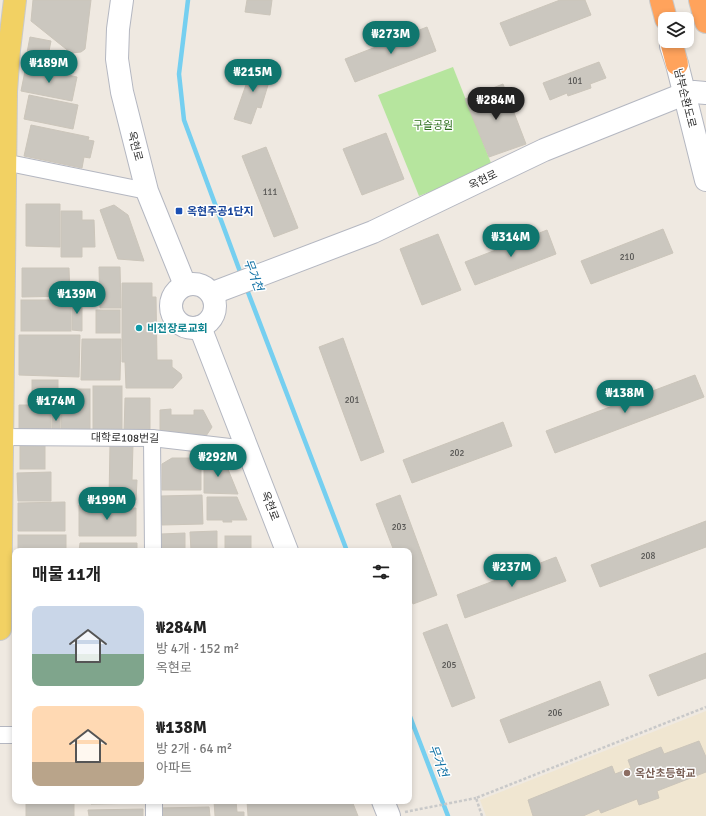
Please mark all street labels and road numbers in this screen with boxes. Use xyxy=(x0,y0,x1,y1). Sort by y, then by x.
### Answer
street label: 남부순환도로 xyxy=(671,67,699,129)
street label: 옥현로 xyxy=(125,130,145,162)
street label: 옥현로 xyxy=(467,168,499,192)
street label: 대학로108번길 xyxy=(91,431,159,445)
street label: 옥현로 xyxy=(258,489,282,523)

